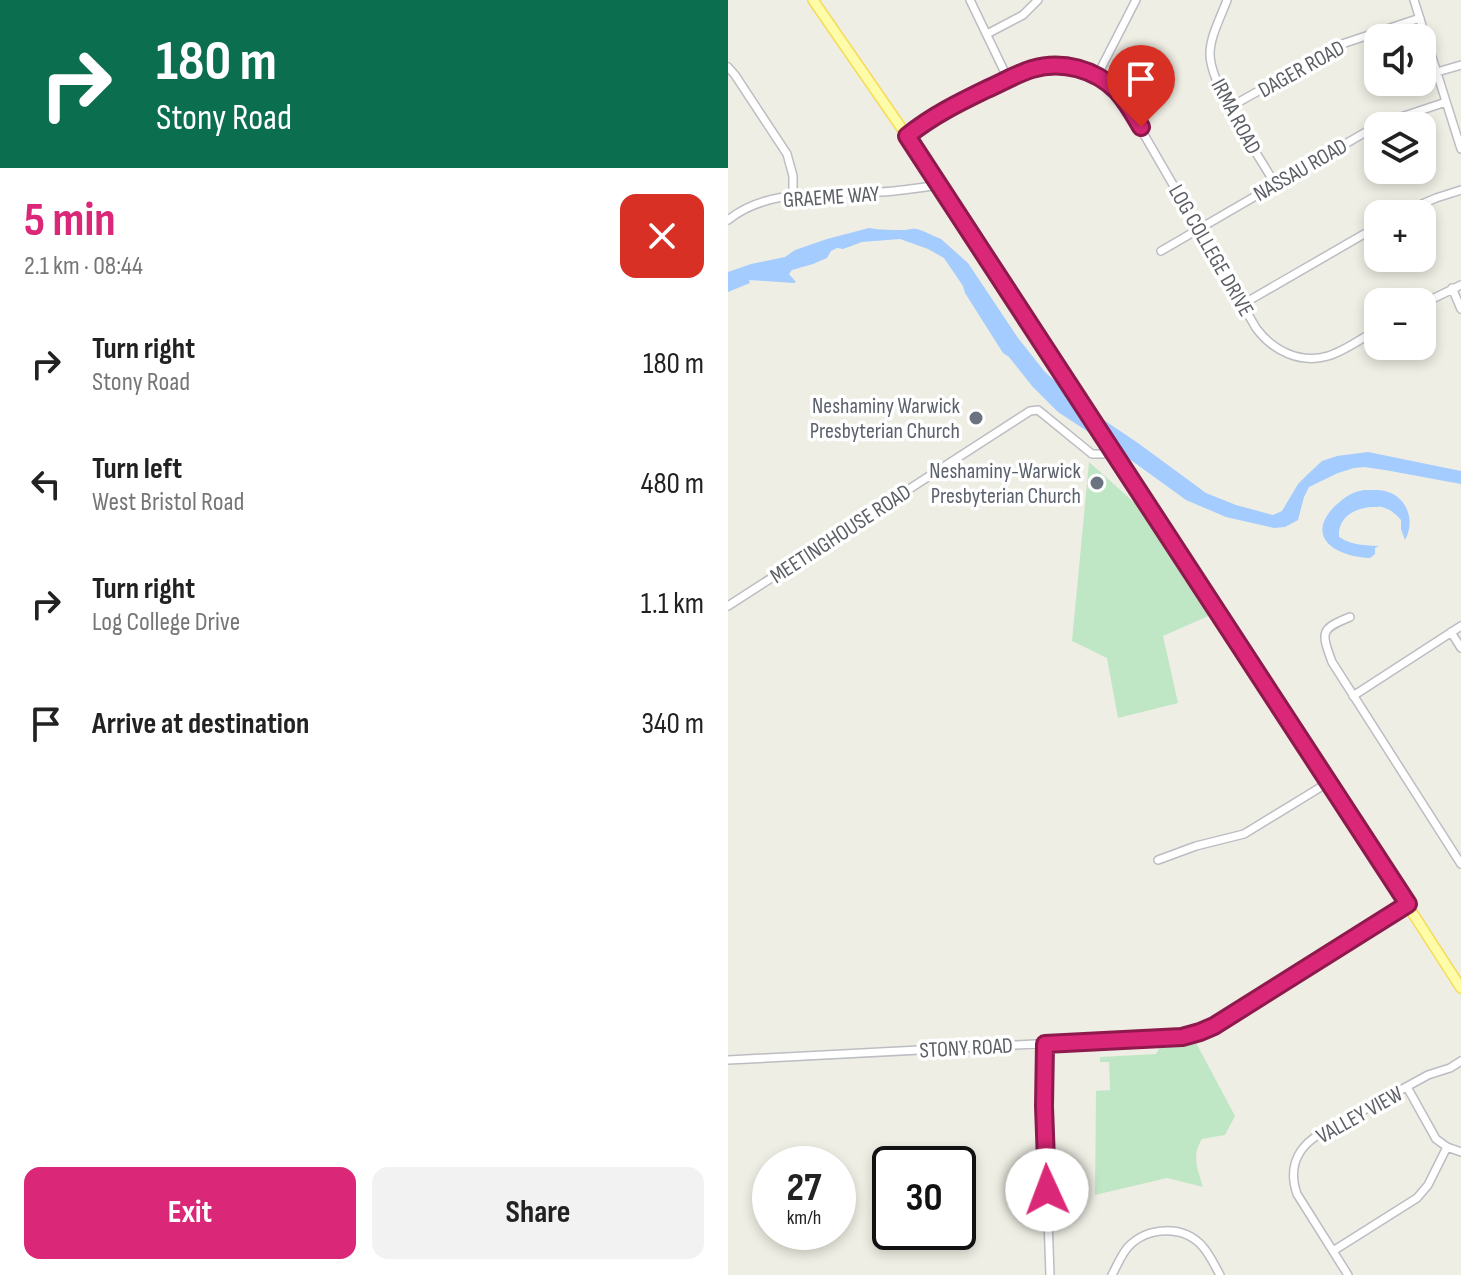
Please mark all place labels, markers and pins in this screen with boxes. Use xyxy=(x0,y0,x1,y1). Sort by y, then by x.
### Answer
pin xyxy=(1107,45,1175,127)
place label: Neshaminy Warwick Presbyterian Church xyxy=(810,393,961,445)
marker: Neshaminy Warwick Presbyterian Church xyxy=(967,409,985,427)
place label: Neshaminy-Warwick Presbyterian Church xyxy=(929,458,1082,510)
marker: Neshaminy-Warwick Presbyterian Church xyxy=(1088,474,1106,492)

